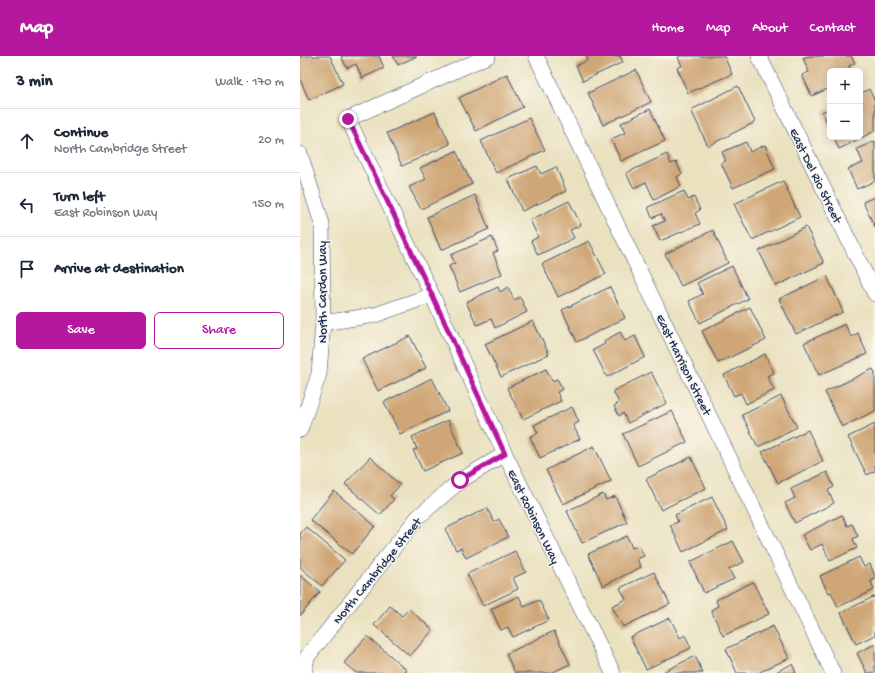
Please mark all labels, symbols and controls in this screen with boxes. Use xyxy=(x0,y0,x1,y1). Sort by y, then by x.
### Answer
text: Map xyxy=(20,17,53,40)
text: Home xyxy=(652,20,684,37)
text: Map xyxy=(706,20,730,37)
text: About xyxy=(752,20,788,37)
text: Contact xyxy=(810,20,855,37)
map controls xyxy=(827,68,863,140)
button: + xyxy=(827,68,863,104)
text: 3 min xyxy=(16,72,53,92)
text: Walk · 170 m xyxy=(215,75,284,90)
button: − xyxy=(827,104,863,140)
route end xyxy=(339,110,357,128)
text: Continue xyxy=(54,124,108,142)
street label: East Del Rio Street xyxy=(785,126,845,228)
icon: ahead xyxy=(16,130,38,152)
text: 20 m xyxy=(258,133,284,148)
text: North Cambridge Street xyxy=(54,142,186,157)
text: Turn left xyxy=(54,188,105,206)
icon: left xyxy=(16,194,38,216)
text: 150 m xyxy=(252,197,284,212)
text: East Robinson Way xyxy=(54,206,157,221)
street label: North Cardon Way xyxy=(316,240,331,343)
icon: arrive xyxy=(16,258,38,280)
text: Arrive at destination xyxy=(54,260,184,278)
button: Save xyxy=(16,312,146,349)
button: Share xyxy=(154,312,284,349)
street label: East Harrison Street xyxy=(652,312,714,420)
street label: East Robinson Way xyxy=(503,467,562,567)
route start xyxy=(451,471,469,489)
street label: North Cambridge Street xyxy=(330,514,427,628)

